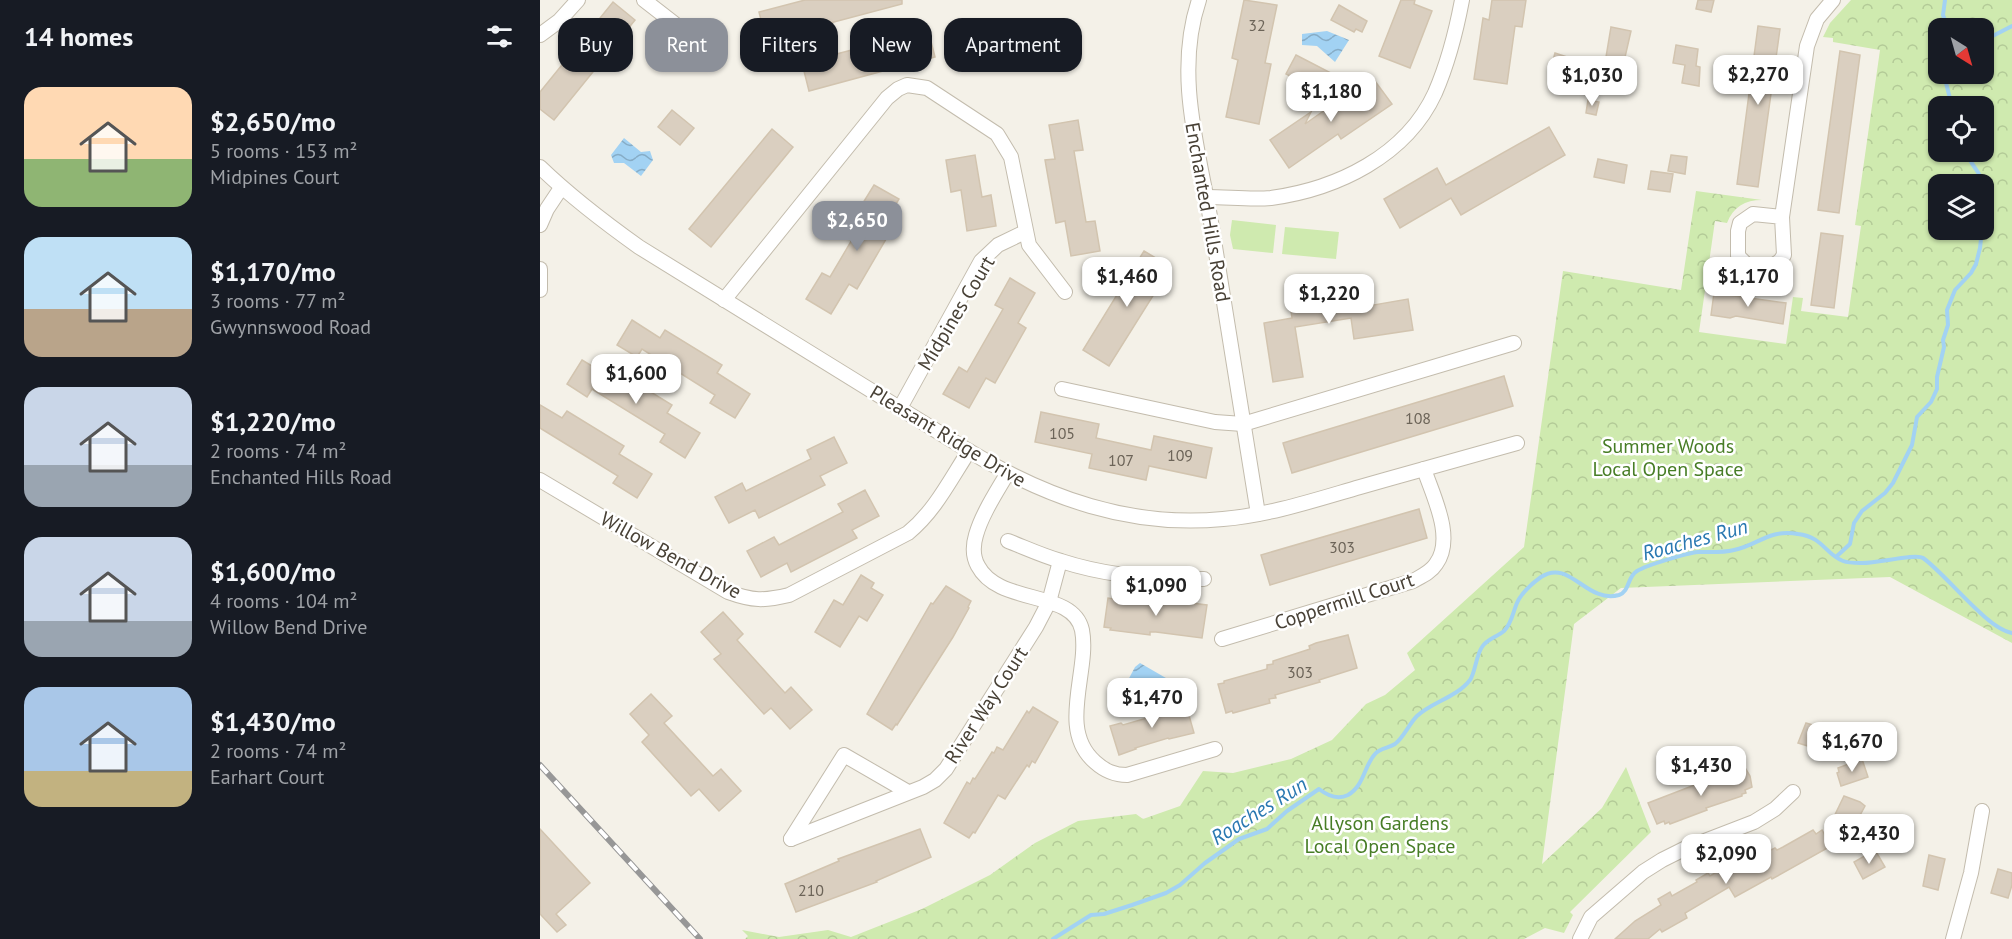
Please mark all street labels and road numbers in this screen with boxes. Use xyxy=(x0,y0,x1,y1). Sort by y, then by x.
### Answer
street label: Enchanted Hills Road xyxy=(1179,120,1237,304)
street label: Midpines Court xyxy=(912,251,1001,375)
street label: Pleasant Ridge Drive xyxy=(865,379,1031,493)
street label: Willow Bend Drive xyxy=(596,505,746,605)
street label: Coppermill Court xyxy=(1271,566,1417,636)
street label: River Way Court xyxy=(938,641,1034,769)

